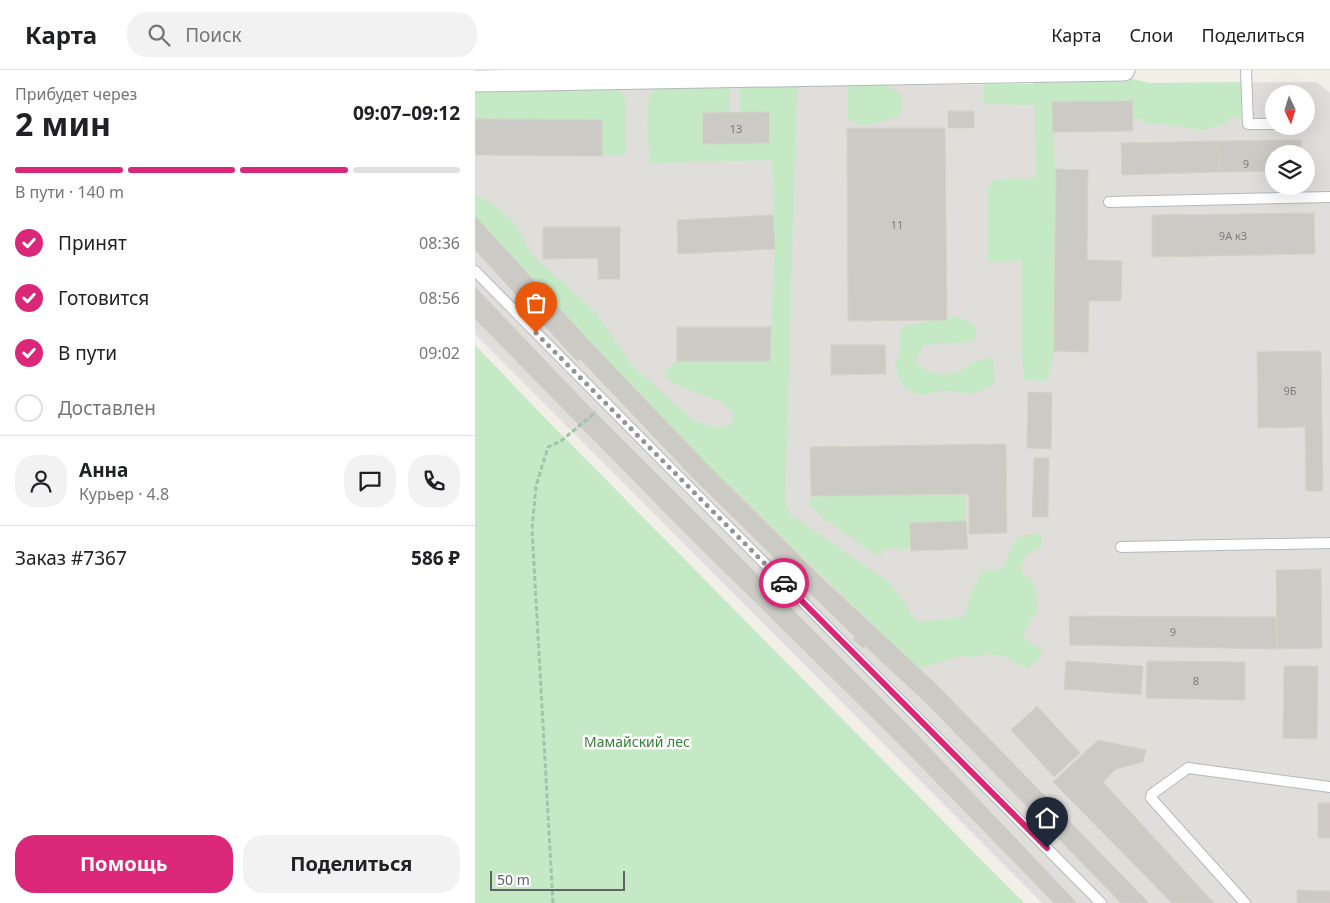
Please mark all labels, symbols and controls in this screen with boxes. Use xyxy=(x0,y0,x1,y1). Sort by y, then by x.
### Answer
search box xyxy=(127,12,477,57)
text: Карта xyxy=(25,18,97,51)
icon: search xyxy=(145,21,173,49)
text: Поиск xyxy=(185,22,242,48)
text: Карта xyxy=(1051,23,1101,47)
text: Слои xyxy=(1129,23,1173,47)
text: Поделиться xyxy=(1201,23,1305,47)
text: Прибудет через xyxy=(15,83,137,105)
north arrow xyxy=(1265,85,1315,135)
map controls xyxy=(1265,85,1315,195)
text: 09:07–09:12 xyxy=(353,100,460,126)
text: 2 мин xyxy=(15,102,111,145)
house number: 13 xyxy=(730,121,742,136)
button: layers xyxy=(1265,145,1315,195)
house number: 9 xyxy=(1243,156,1249,171)
text: В пути · 140 m xyxy=(15,181,124,203)
house number: 11 xyxy=(891,217,903,232)
house number: 9А к3 xyxy=(1219,228,1247,243)
icon: check xyxy=(15,229,43,257)
text: Принят xyxy=(58,230,127,256)
text: 08:36 xyxy=(419,232,460,254)
pin xyxy=(515,282,557,333)
icon: check xyxy=(15,284,43,312)
text: Готовится xyxy=(58,285,149,311)
text: 08:56 xyxy=(419,287,460,309)
icon: bag xyxy=(522,289,550,317)
icon: check xyxy=(15,339,43,367)
text: В пути xyxy=(58,340,117,366)
text: 09:02 xyxy=(419,342,460,364)
house number: 9Б xyxy=(1283,383,1297,398)
text: Доставлен xyxy=(58,395,156,421)
button: person xyxy=(15,455,67,507)
button: chat xyxy=(344,455,396,507)
button: phone xyxy=(408,455,460,507)
text: Анна xyxy=(79,457,128,483)
text: Курьер · 4.8 xyxy=(79,483,169,505)
text: Заказ #7367 xyxy=(15,545,127,571)
text: 586 ₽ xyxy=(411,545,460,571)
courier xyxy=(759,558,809,608)
icon: car xyxy=(770,569,798,597)
house number: 9 xyxy=(1170,624,1176,639)
house number: 8 xyxy=(1193,673,1199,688)
park label: Мамайский лес xyxy=(584,732,690,751)
pin xyxy=(1026,797,1068,848)
icon: home xyxy=(1033,804,1061,832)
button: Помощь xyxy=(15,835,233,893)
button: Поделиться xyxy=(243,835,460,893)
scale bar xyxy=(490,868,625,891)
text: 50 m xyxy=(497,870,530,889)

